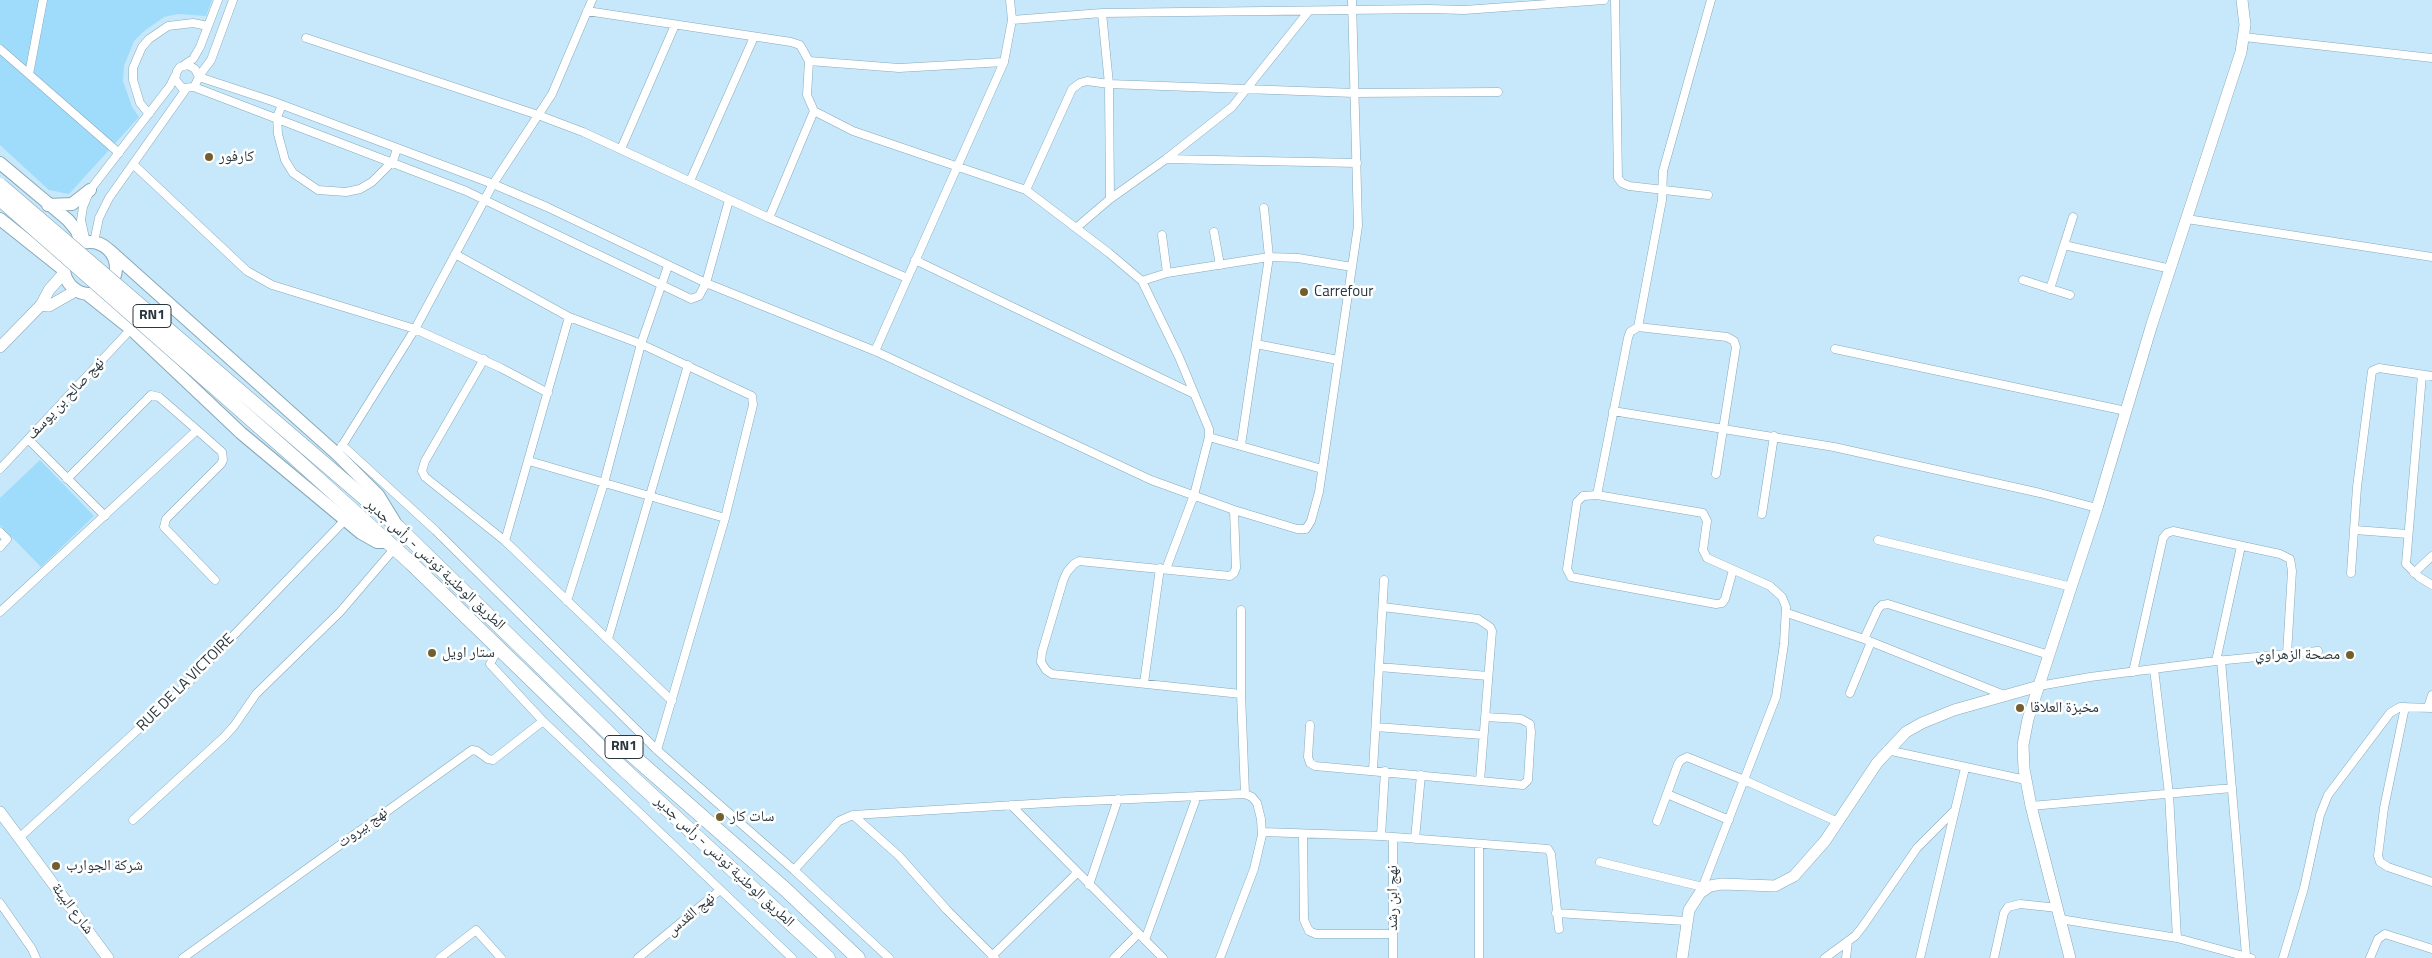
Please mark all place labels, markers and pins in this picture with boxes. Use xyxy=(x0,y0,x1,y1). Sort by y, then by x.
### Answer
place label: كارفور xyxy=(219,148,254,166)
marker: كارفور xyxy=(203,151,215,163)
place label: Carrefour xyxy=(1314,283,1373,301)
marker: Carrefour xyxy=(1298,286,1310,298)
place label: ستار اويل xyxy=(442,644,495,662)
place label: مصحة الزهراوي xyxy=(2255,646,2340,664)
marker: ستار اويل xyxy=(426,647,438,659)
marker: مصحة الزهراوي xyxy=(2344,649,2356,661)
place label: مخبزة العلاقا xyxy=(2030,699,2099,717)
marker: مخبزة العلاقا xyxy=(2014,702,2026,714)
place label: سات كار xyxy=(730,808,774,826)
marker: سات كار xyxy=(714,811,726,823)
place label: شركة الجوارب xyxy=(66,857,143,875)
marker: شركة الجوارب xyxy=(50,860,62,872)

